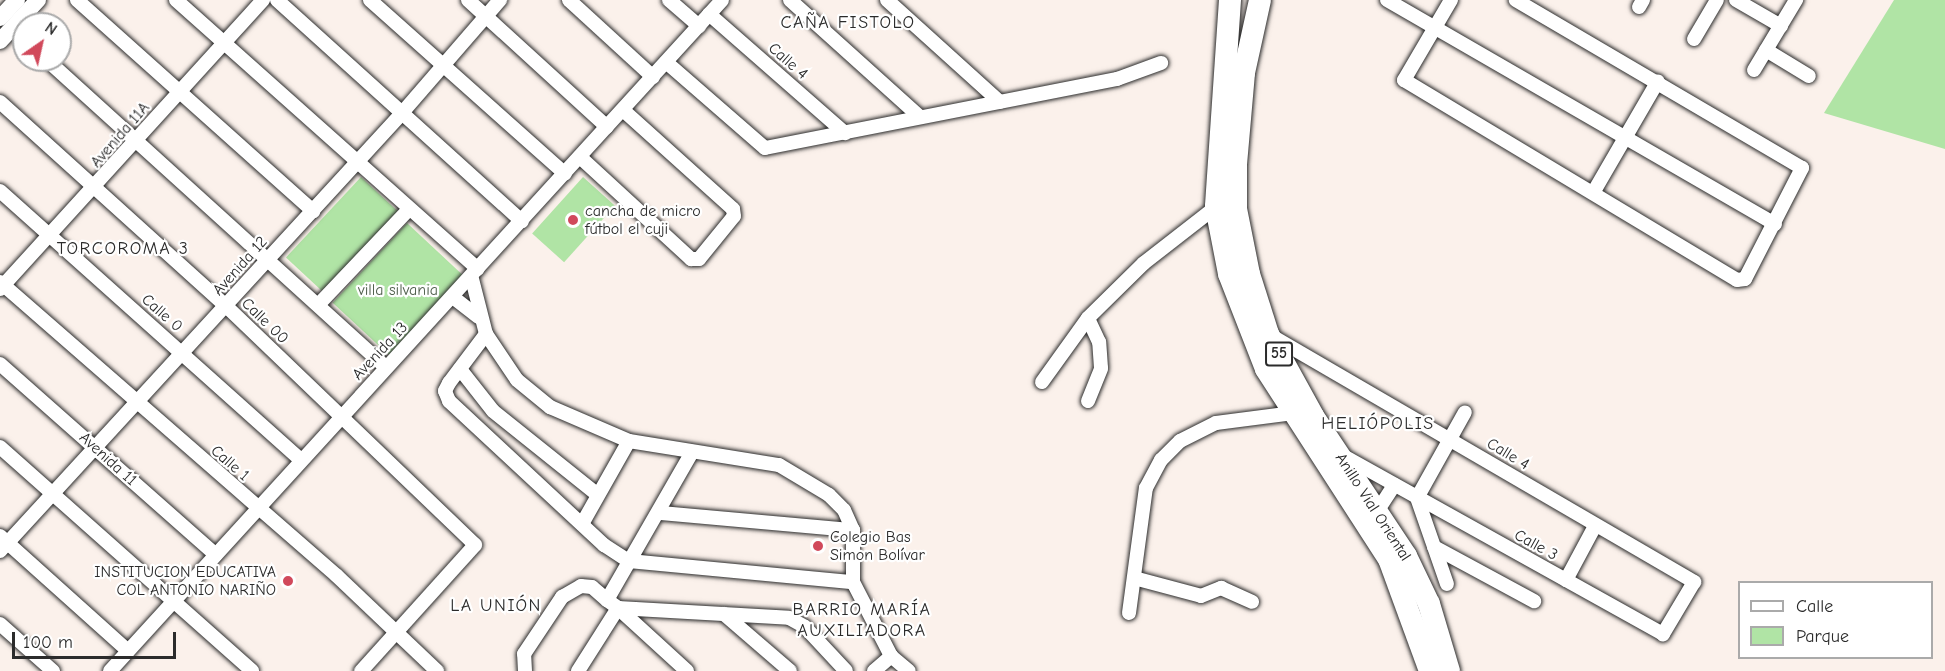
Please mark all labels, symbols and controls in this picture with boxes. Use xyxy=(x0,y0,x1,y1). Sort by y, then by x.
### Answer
north arrow xyxy=(12,12,72,72)
district label: CAÑA FISTOLO xyxy=(780,12,916,34)
text: N xyxy=(42,18,60,39)
street label: Calle 4 xyxy=(764,39,812,83)
street label: Avenida 11A xyxy=(86,98,154,172)
place label: cancha de micro fútbol el cuji xyxy=(585,201,701,239)
marker: cancha de micro fútbol el cuji xyxy=(566,213,580,227)
street label: Avenida 12 xyxy=(208,232,272,300)
district label: TORCOROMA 3 xyxy=(57,238,189,260)
park label: villa silvania xyxy=(358,280,438,300)
street label: Calle 0 xyxy=(138,290,186,336)
street label: Calle 00 xyxy=(237,294,293,348)
street label: Avenida 13 xyxy=(348,318,412,384)
road number: 55 xyxy=(1264,342,1294,366)
district label: HELIÓPOLIS xyxy=(1321,413,1435,435)
street label: Avenida 11 xyxy=(75,428,141,490)
street label: Calle 4 xyxy=(1483,434,1533,474)
street label: Calle 1 xyxy=(207,441,253,485)
street label: Anillo Vial Oriental xyxy=(1331,449,1415,565)
street label: Calle 3 xyxy=(1511,525,1561,565)
place label: Colegio Bas Simon Bolívar xyxy=(830,527,925,565)
marker: Colegio Bas Simon Bolívar xyxy=(811,539,825,553)
place label: INSTITUCION EDUCATIVA COL ANTONIO NARIÑO xyxy=(94,562,276,600)
marker: INSTITUCION EDUCATIVA COL ANTONIO NARIÑO xyxy=(281,574,295,588)
legend xyxy=(1738,581,1933,659)
district label: LA UNIÓN xyxy=(450,595,542,617)
text: Calle xyxy=(1796,596,1833,617)
district label: BARRIO MARÍA AUXILIADORA xyxy=(793,600,931,642)
scale bar xyxy=(15,620,178,658)
text: Parque xyxy=(1796,626,1849,647)
text: 100 m xyxy=(23,632,73,653)

